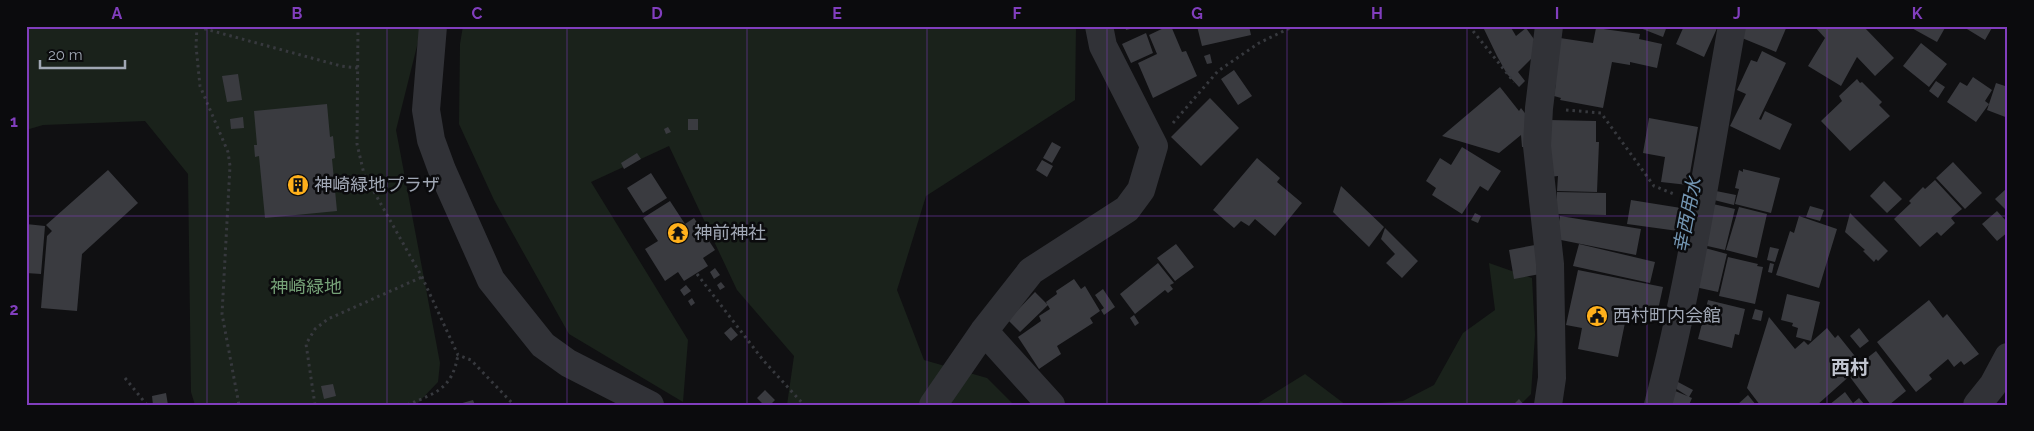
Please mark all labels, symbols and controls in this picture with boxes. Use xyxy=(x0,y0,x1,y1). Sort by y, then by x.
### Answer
text: A xyxy=(112,4,123,23)
text: B xyxy=(292,4,303,23)
text: C xyxy=(472,4,483,23)
text: D xyxy=(651,4,663,23)
text: E xyxy=(832,4,842,23)
text: F xyxy=(1012,4,1022,23)
text: G xyxy=(1191,4,1203,23)
text: H xyxy=(1371,4,1383,23)
text: I xyxy=(1555,4,1559,23)
text: J xyxy=(1733,4,1741,23)
text: K xyxy=(1912,4,1923,23)
scale bar xyxy=(40,38,125,70)
text: 20 m xyxy=(48,46,83,64)
text: 1 xyxy=(10,112,18,131)
building icon: 神崎緑地プラザ xyxy=(286,173,310,197)
place label: 神崎緑地プラザ xyxy=(314,174,440,195)
water label: 幸西用水 xyxy=(1669,174,1705,254)
temple icon: 神前神社 xyxy=(666,221,690,245)
place label: 神前神社 xyxy=(694,222,766,243)
park label: 神崎緑地 xyxy=(270,276,342,297)
text: 2 xyxy=(9,300,19,319)
public building icon: 西村町内会館 xyxy=(1585,304,1609,328)
place label: 西村町内会館 xyxy=(1613,305,1721,326)
district label: 西村 xyxy=(1831,356,1869,378)

